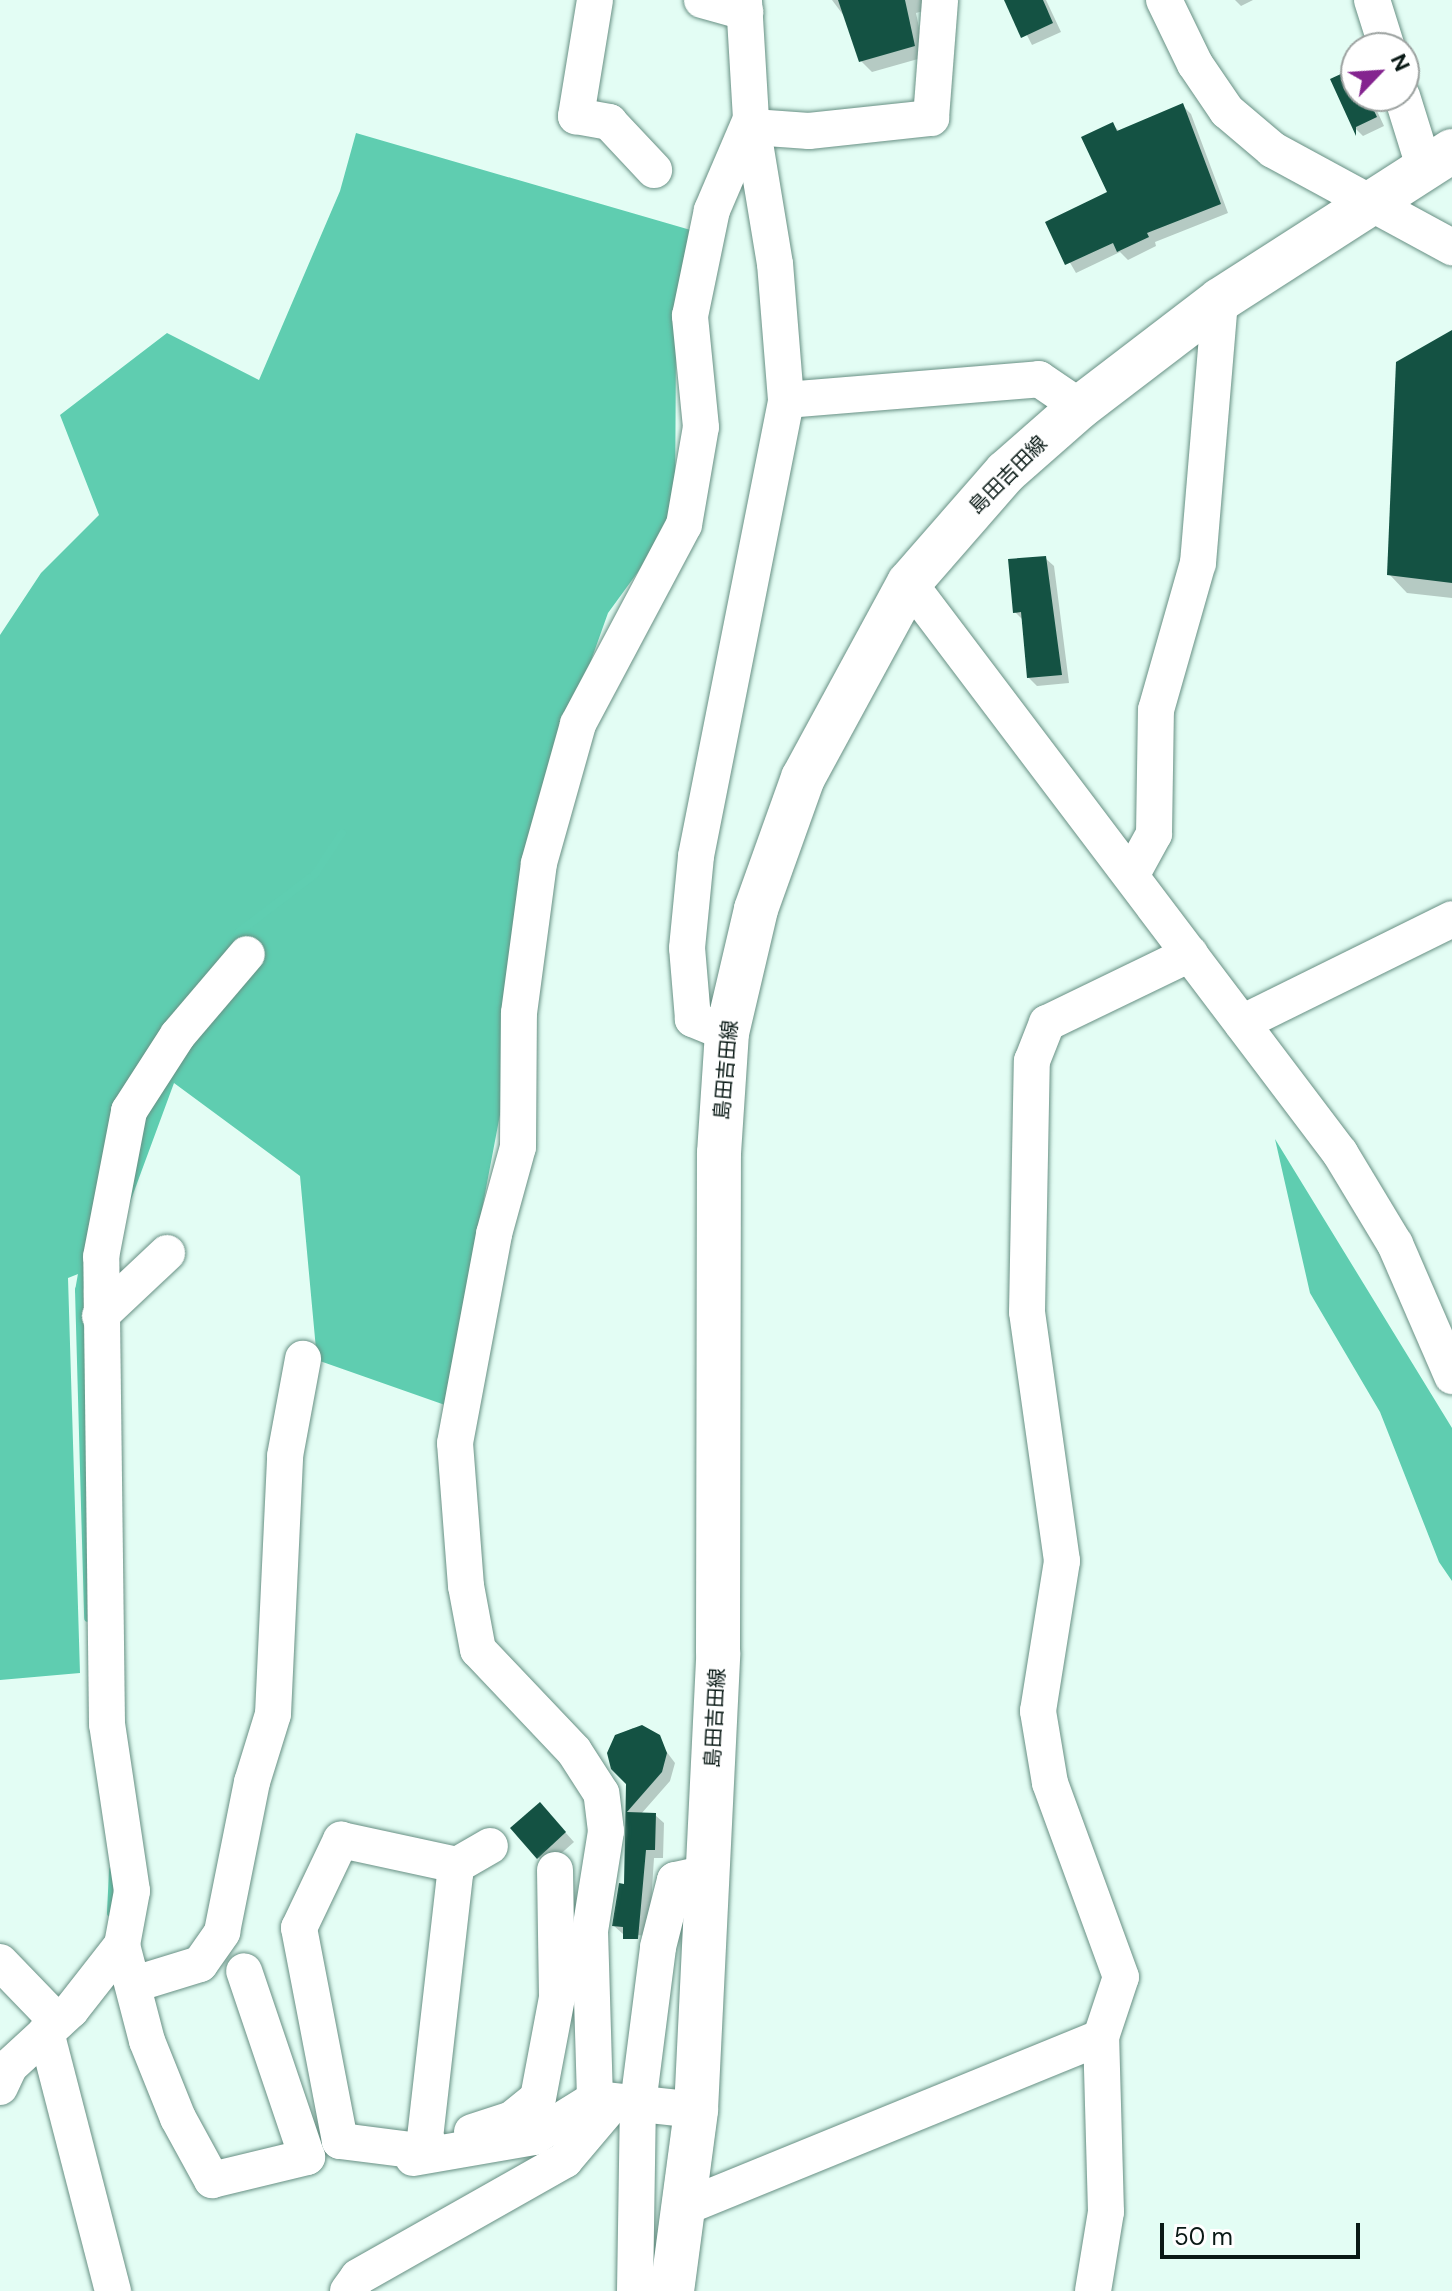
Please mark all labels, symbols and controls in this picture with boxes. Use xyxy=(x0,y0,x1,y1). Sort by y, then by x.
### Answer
north arrow xyxy=(1340,32,1420,112)
text: N xyxy=(1384,49,1417,76)
street label: 島田吉田線 xyxy=(964,431,1052,519)
street label: 島田吉田線 xyxy=(710,1019,742,1121)
street label: 島田吉田線 xyxy=(700,1667,730,1769)
scale bar xyxy=(1164,2207,1364,2257)
text: 50 m xyxy=(1174,2221,1233,2252)

